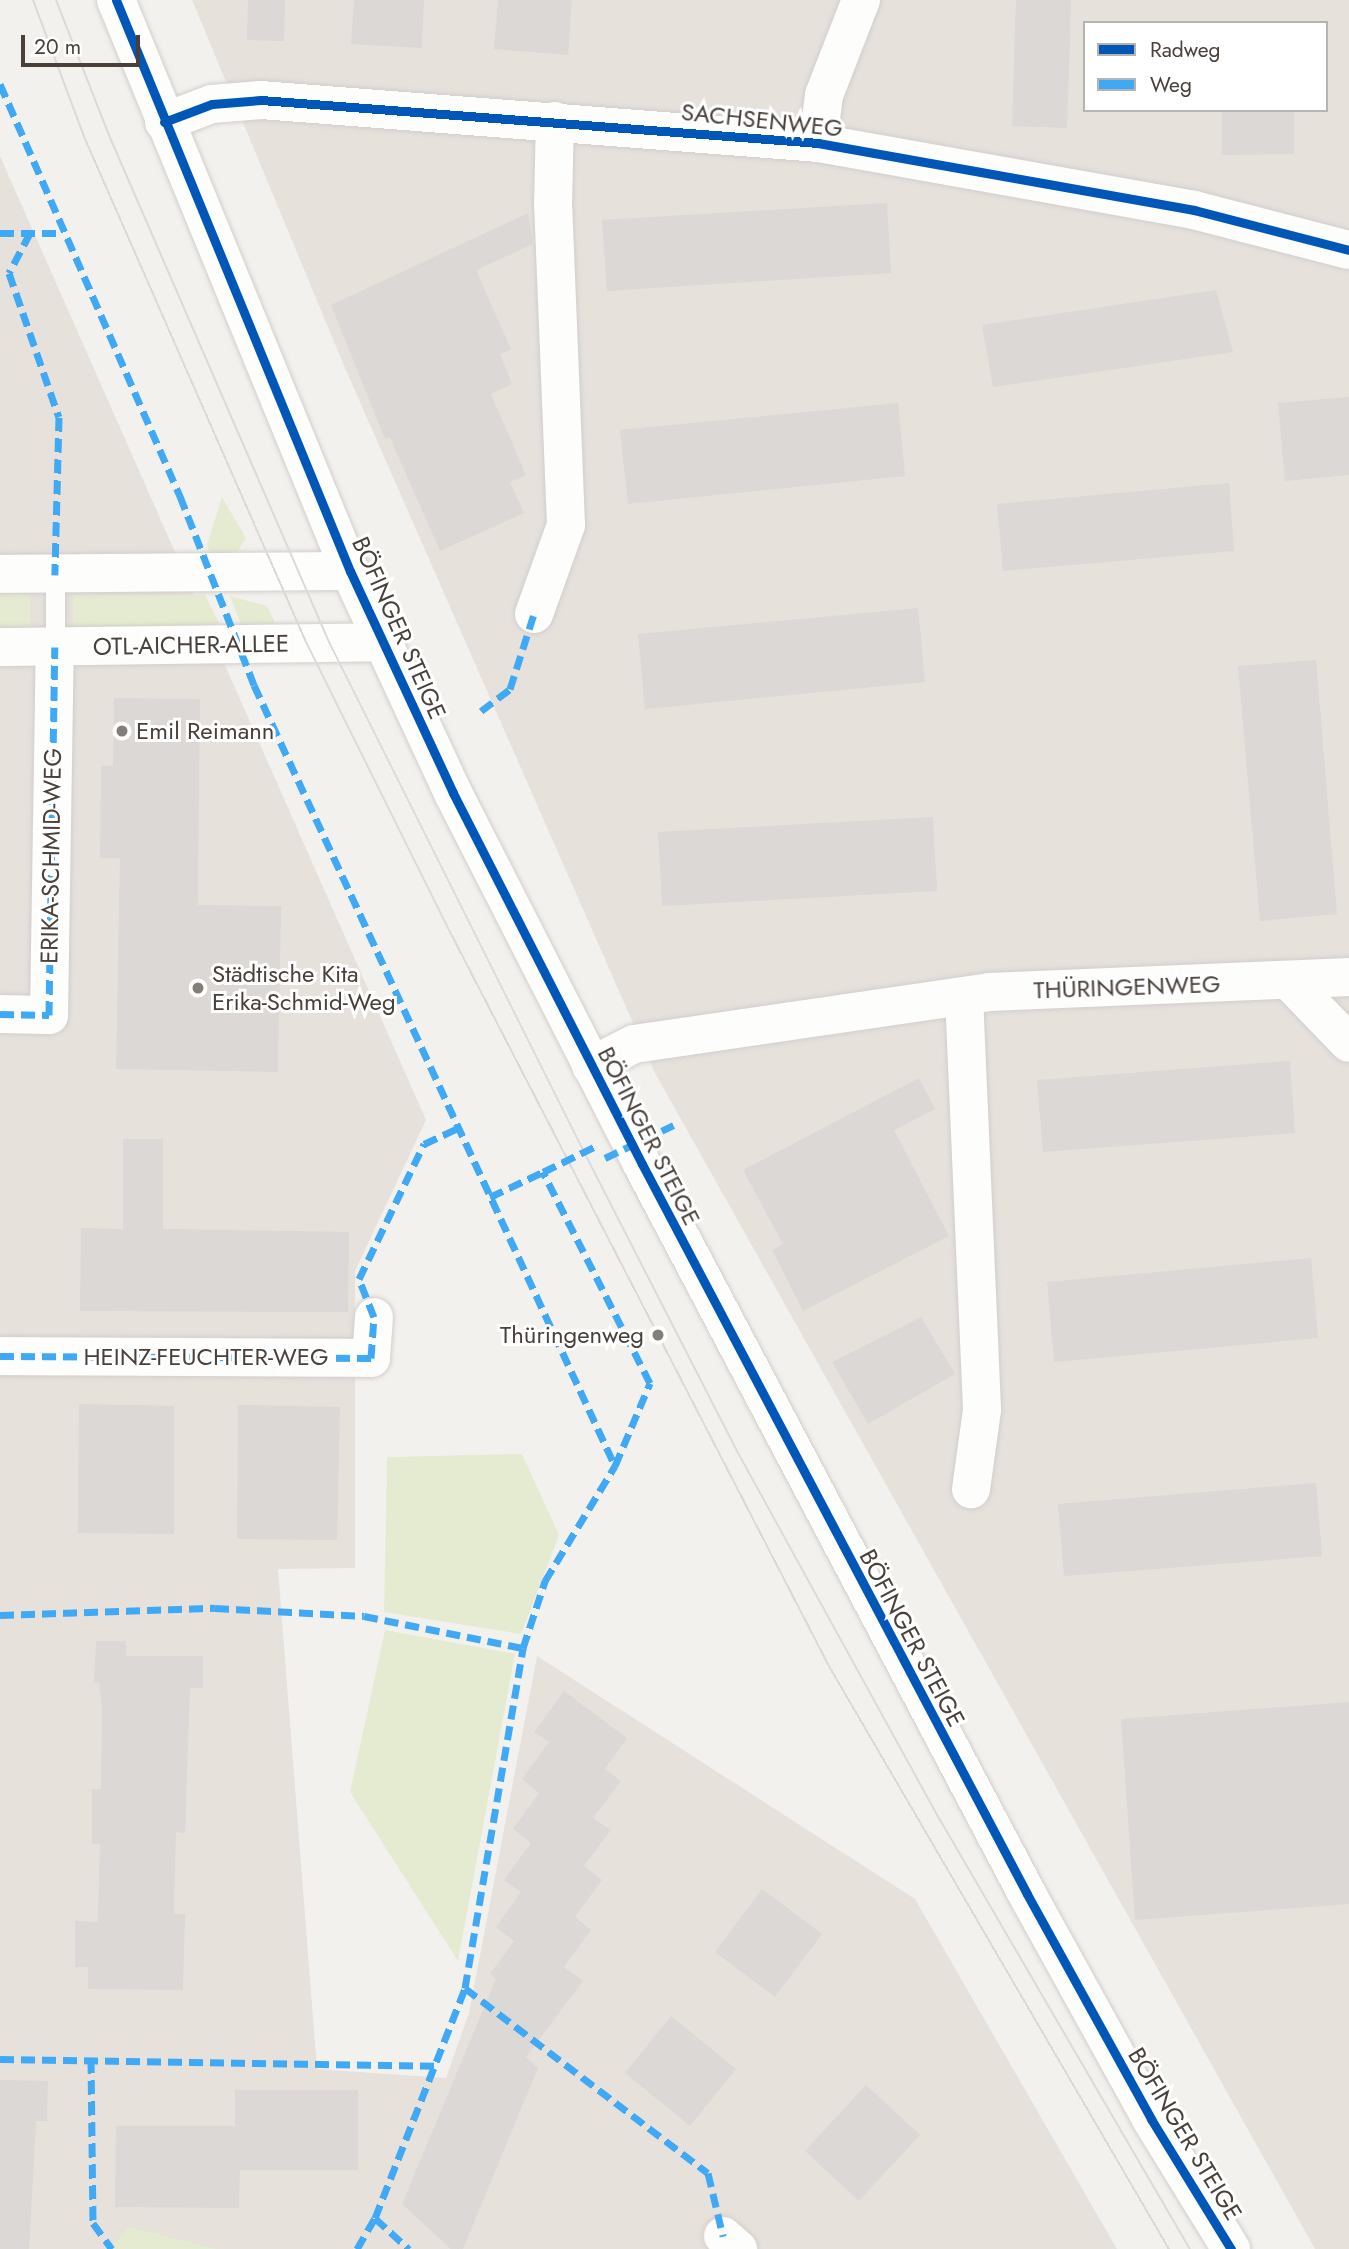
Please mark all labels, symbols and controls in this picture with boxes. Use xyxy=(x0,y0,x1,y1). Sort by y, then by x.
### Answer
scale bar xyxy=(24,21,144,65)
legend xyxy=(1083,21,1328,112)
text: 20 m xyxy=(34,32,81,62)
text: Radweg xyxy=(1150,35,1221,65)
text: Weg xyxy=(1150,70,1192,100)
street label: SACHSENWEG xyxy=(680,97,844,143)
street label: BÖFINGER STEIGE xyxy=(346,532,452,724)
street label: OTL-AICHER-ALLEE xyxy=(93,629,289,661)
place label: Emil Reimann xyxy=(136,717,274,745)
marker: Emil Reimann xyxy=(114,723,130,739)
street label: ERIKA-SCHMID-WEG xyxy=(35,748,67,964)
place label: Städtische Kita Erika-Schmid-Weg xyxy=(212,960,396,1016)
street label: THÜRINGENWEG xyxy=(1033,969,1221,1005)
marker: Städtische Kita Erika-Schmid-Weg xyxy=(190,980,206,996)
street label: BÖFINGER STEIGE xyxy=(592,1042,706,1230)
place label: Thüringenweg xyxy=(500,1321,644,1349)
marker: Thüringenweg xyxy=(650,1327,666,1343)
street label: HEINZ-FEUCHTER-WEG xyxy=(83,1343,329,1371)
street label: BÖFINGER STEIGE xyxy=(853,1545,971,1731)
street label: BÖFINGER STEIGE xyxy=(1122,2042,1248,2226)

